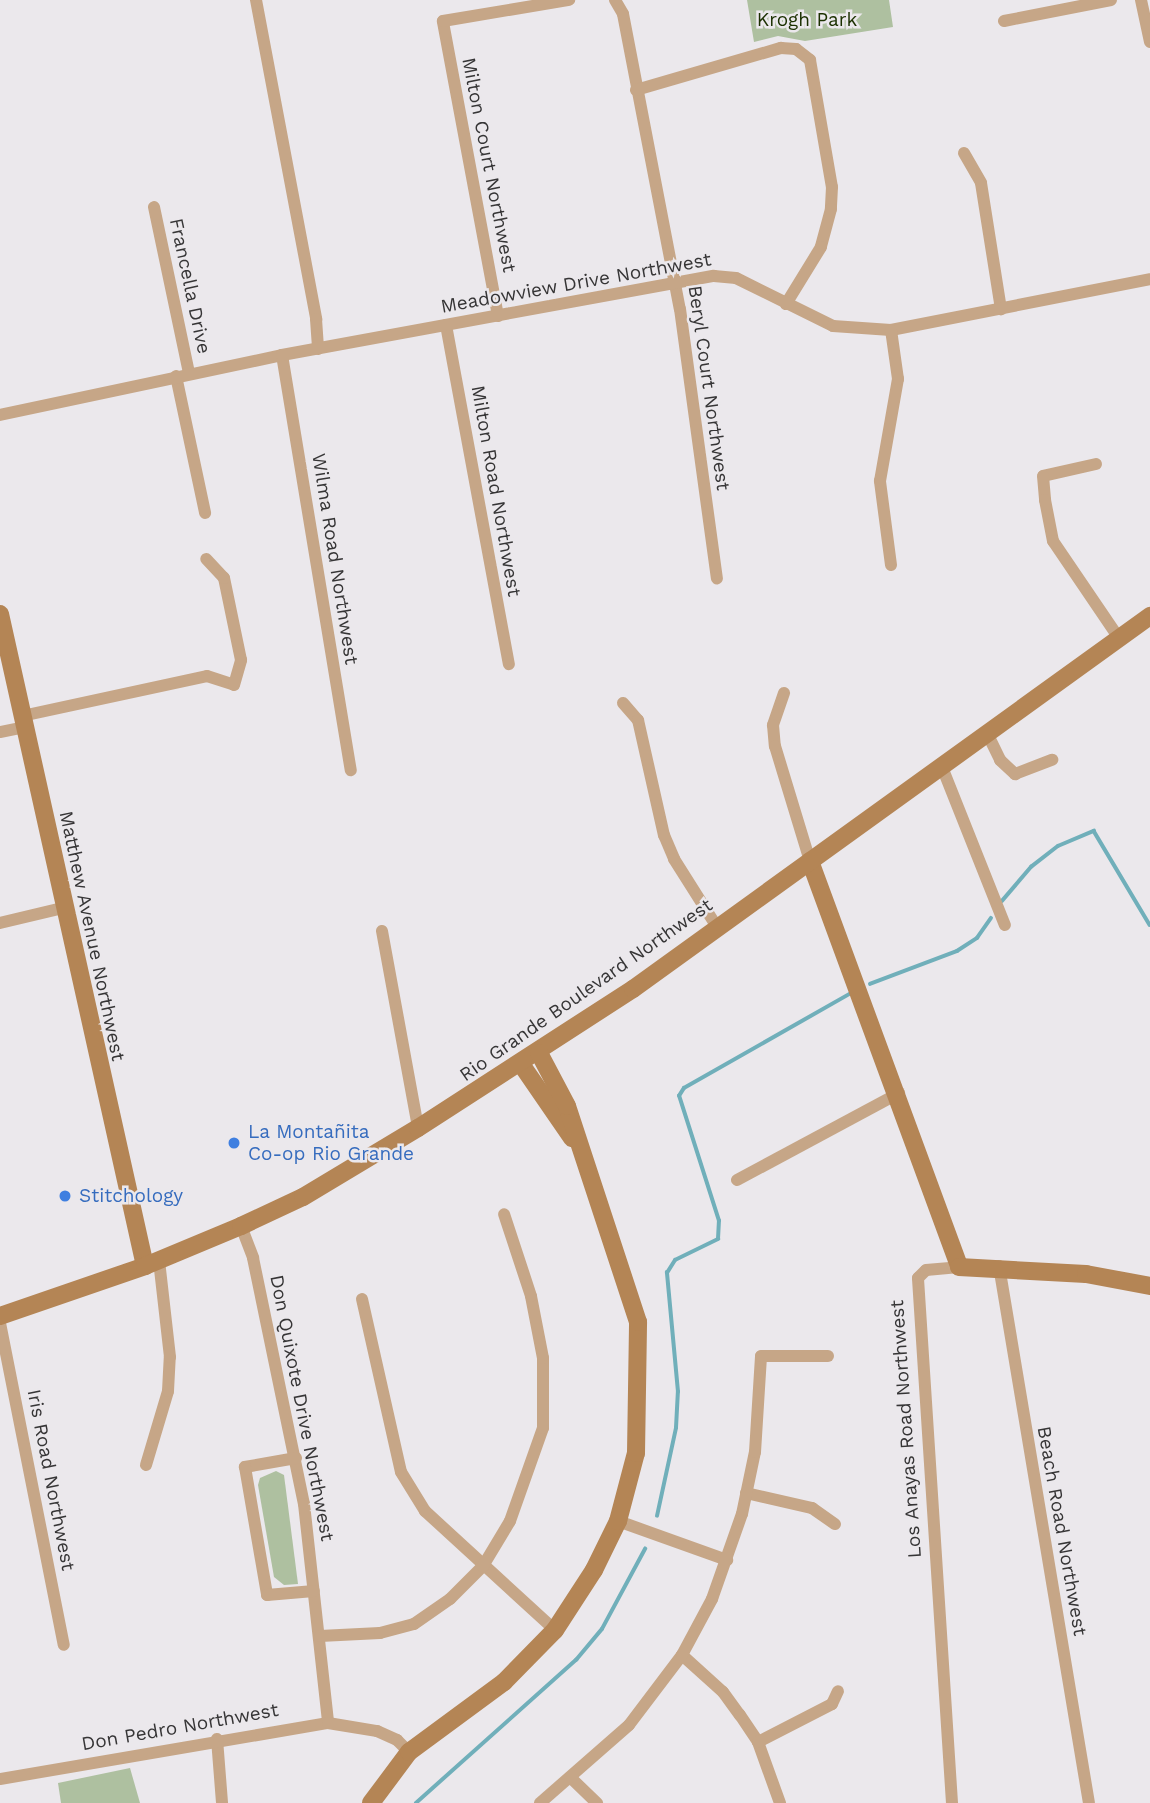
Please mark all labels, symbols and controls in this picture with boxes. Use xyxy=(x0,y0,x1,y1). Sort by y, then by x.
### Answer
park label: Krogh Park xyxy=(757,9,857,31)
street label: Milton Court Northwest xyxy=(457,56,521,274)
street label: Francella Drive xyxy=(164,216,216,356)
street label: Meadowview Drive Northwest xyxy=(439,248,713,318)
street label: Beryl Court Northwest xyxy=(683,284,735,492)
street label: Milton Road Northwest xyxy=(466,384,526,598)
street label: Wilma Road Northwest xyxy=(307,452,363,666)
street label: Matthew Avenue Northwest xyxy=(54,808,130,1064)
street label: Rio Grande Boulevard Northwest xyxy=(455,894,717,1086)
place label: La Montañita Co-op Rio Grande xyxy=(248,1121,414,1165)
marker: La Montañita Co-op Rio Grande xyxy=(226,1135,242,1151)
place label: Stitchology xyxy=(79,1185,183,1207)
marker: Stitchology xyxy=(57,1188,73,1204)
street label: Don Quixote Drive Northwest xyxy=(265,1273,339,1543)
street label: Los Anayas Road Northwest xyxy=(886,1299,926,1559)
street label: Iris Road Northwest xyxy=(22,1387,80,1573)
street label: Beach Road Northwest xyxy=(1032,1424,1092,1638)
street label: Don Pedro Northwest xyxy=(80,1698,280,1756)

